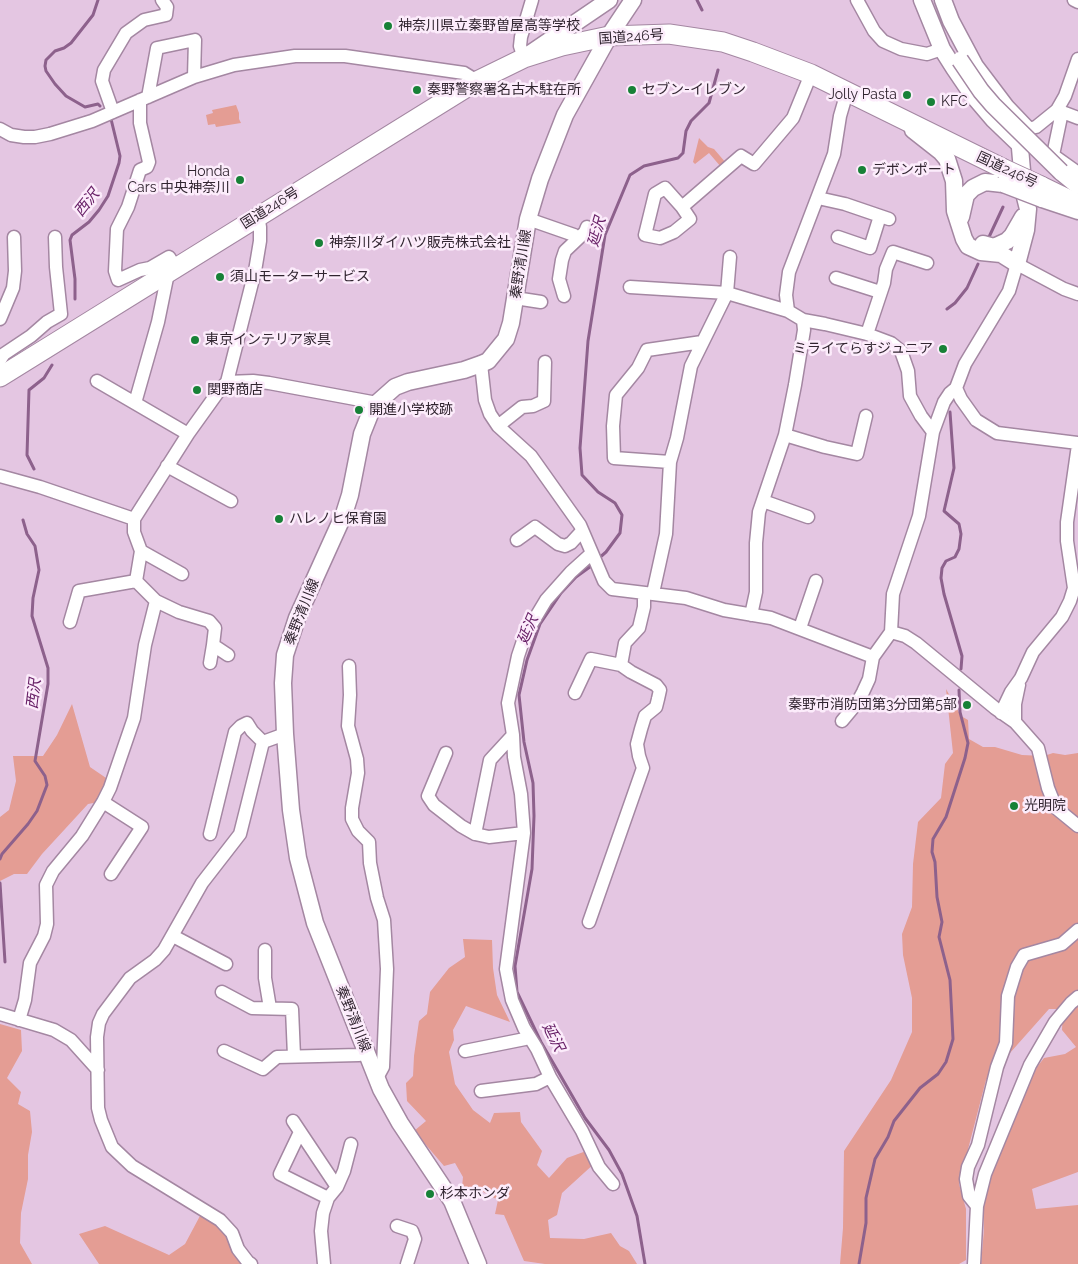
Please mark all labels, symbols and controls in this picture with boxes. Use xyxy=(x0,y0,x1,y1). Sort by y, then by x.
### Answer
place label: 神奈川県立秦野曽屋高等学校 xyxy=(398,18,580,34)
marker: 神奈川県立秦野曽屋高等学校 xyxy=(382,20,394,32)
street label: 国道246号 xyxy=(598,26,664,48)
place label: 秦野警察署名古木駐在所 xyxy=(427,82,581,98)
place label: セブン-イレブン xyxy=(642,82,746,98)
marker: 秦野警察署名古木駐在所 xyxy=(411,84,423,96)
marker: セブン-イレブン xyxy=(626,84,638,96)
place label: Jolly Pasta xyxy=(828,87,897,103)
marker: Jolly Pasta xyxy=(901,89,913,101)
place label: KFC xyxy=(941,94,968,110)
marker: KFC xyxy=(925,96,937,108)
street label: 国道246号 xyxy=(974,149,1040,191)
place label: デボンポート xyxy=(872,162,956,178)
place label: Honda Cars 中央神奈川 xyxy=(128,164,230,196)
marker: デボンポート xyxy=(856,164,868,176)
marker: Honda Cars 中央神奈川 xyxy=(234,174,246,186)
street label: 国道246号 xyxy=(238,184,302,232)
water label: 西沢 xyxy=(71,186,103,220)
water label: 延沢 xyxy=(584,215,610,249)
street label: 秦野清川線 xyxy=(507,228,535,300)
place label: 神奈川ダイハツ販売株式会社 xyxy=(329,235,511,251)
marker: 神奈川ダイハツ販売株式会社 xyxy=(313,237,325,249)
place label: 須山モーターサービス xyxy=(230,269,370,285)
marker: 須山モーターサービス xyxy=(214,271,226,283)
place label: 東京インテリア家具 xyxy=(205,332,331,348)
marker: 東京インテリア家具 xyxy=(189,334,201,346)
place label: ミライてらすジュニア xyxy=(793,341,933,357)
marker: ミライてらすジュニア xyxy=(937,343,949,355)
place label: 関野商店 xyxy=(207,382,263,398)
marker: 関野商店 xyxy=(191,384,203,396)
place label: 開進小学校跡 xyxy=(369,402,453,418)
marker: 開進小学校跡 xyxy=(353,404,365,416)
place label: ハレノヒ保育園 xyxy=(289,511,387,527)
marker: ハレノヒ保育園 xyxy=(273,513,285,525)
street label: 秦野清川線 xyxy=(281,576,323,648)
water label: 延沢 xyxy=(514,613,542,647)
water label: 西沢 xyxy=(23,678,45,710)
place label: 秦野市消防団第3分団第5部 xyxy=(788,697,957,713)
marker: 秦野市消防団第3分団第5部 xyxy=(961,699,973,711)
place label: 光明院 xyxy=(1024,798,1066,814)
marker: 光明院 xyxy=(1008,800,1020,812)
street label: 秦野清川線 xyxy=(332,983,374,1055)
water label: 延沢 xyxy=(538,1020,568,1054)
place label: 杉本ホンダ xyxy=(440,1186,510,1202)
marker: 杉本ホンダ xyxy=(424,1188,436,1200)

